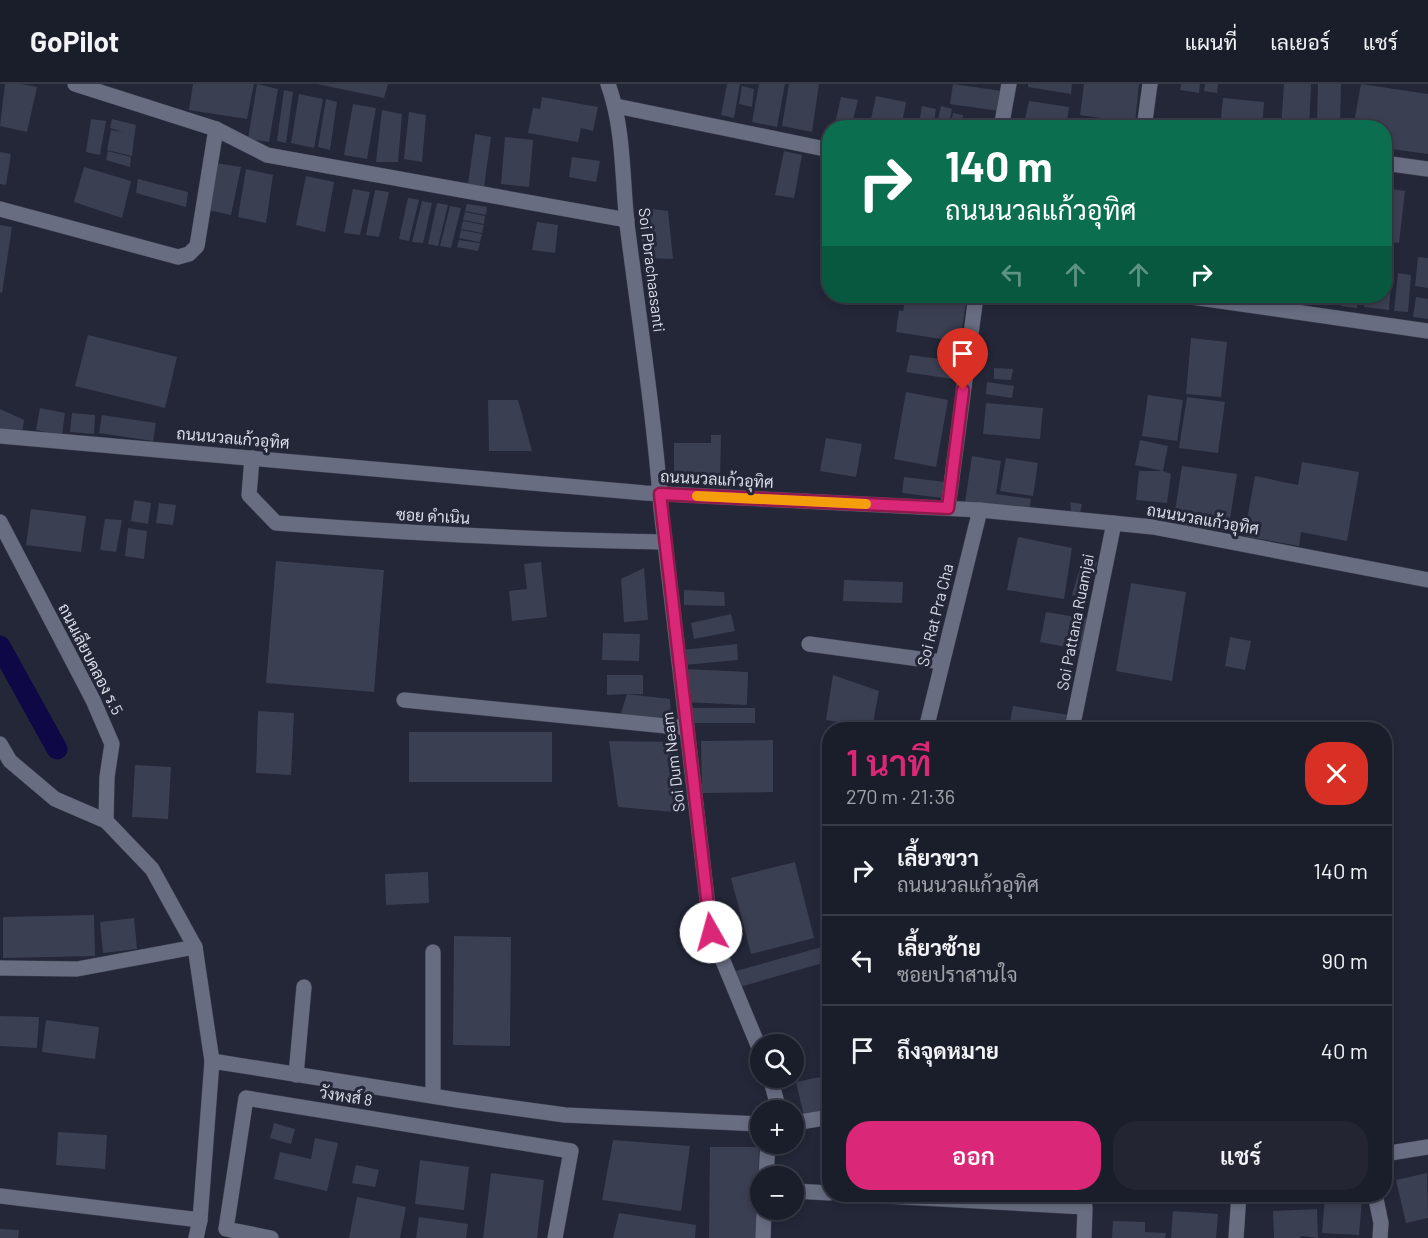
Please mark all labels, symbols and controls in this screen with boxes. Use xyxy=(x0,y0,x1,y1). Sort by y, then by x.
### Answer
text: GoPilot xyxy=(30,24,119,58)
text: แผนที่ xyxy=(1185,29,1237,54)
text: เลเยอร์ xyxy=(1270,29,1330,54)
text: แชร์ xyxy=(1363,29,1398,54)
text: 140 m xyxy=(945,140,1053,190)
icon: right xyxy=(846,144,924,222)
text: ถนนนวลแก้วอุทิศ xyxy=(945,193,1137,225)
street label: Soi Pbrachaasanti xyxy=(635,207,670,333)
icon: left xyxy=(996,258,1029,291)
icon: ahead xyxy=(1059,258,1092,291)
icon: ahead xyxy=(1122,258,1155,291)
icon: right xyxy=(1185,258,1218,291)
pin xyxy=(937,328,988,390)
icon: arrive xyxy=(946,337,979,370)
street label: ถนนนวลแก้วอุทิศ xyxy=(175,423,290,455)
street label: ถนนนวลแก้วอุทิศ xyxy=(660,466,774,494)
street label: ถนนนวลแก้วอุทิศ xyxy=(1145,499,1261,541)
street label: ซอย ดำเนิน xyxy=(395,504,471,527)
street label: Soi Pattana Ruamjai xyxy=(1052,552,1097,692)
street label: Soi Rat Pra Cha xyxy=(913,561,956,668)
street label: ถนนเลียบคลอง ร.5 xyxy=(55,599,129,718)
street label: Soi Dum Neam xyxy=(657,711,688,813)
text: 1 นาที xyxy=(846,740,931,783)
button: close xyxy=(1305,742,1368,805)
text: 270 m · 21:36 xyxy=(846,784,955,808)
text: เลี้ยวขวา xyxy=(897,844,979,870)
icon: right xyxy=(846,854,879,887)
text: 140 m xyxy=(1313,857,1368,883)
text: ถนนนวลแก้วอุทิศ xyxy=(897,872,1039,896)
position arrow xyxy=(679,900,743,964)
text: เลี้ยวซ้าย xyxy=(897,934,981,960)
icon: left xyxy=(846,944,879,977)
text: 90 m xyxy=(1322,947,1368,973)
text: ซอยปราสานใจ xyxy=(897,962,1018,986)
map controls xyxy=(750,1034,804,1220)
button: search xyxy=(750,1034,804,1088)
icon: arrive xyxy=(846,1034,879,1067)
text: ถึงจุดหมาย xyxy=(897,1037,999,1063)
text: 40 m xyxy=(1321,1037,1368,1063)
street label: วังหงส์ 8 xyxy=(318,1080,374,1109)
button: + xyxy=(750,1100,804,1154)
button: ออก xyxy=(846,1121,1101,1190)
button: แชร์ xyxy=(1113,1121,1368,1190)
button: − xyxy=(750,1166,804,1220)

